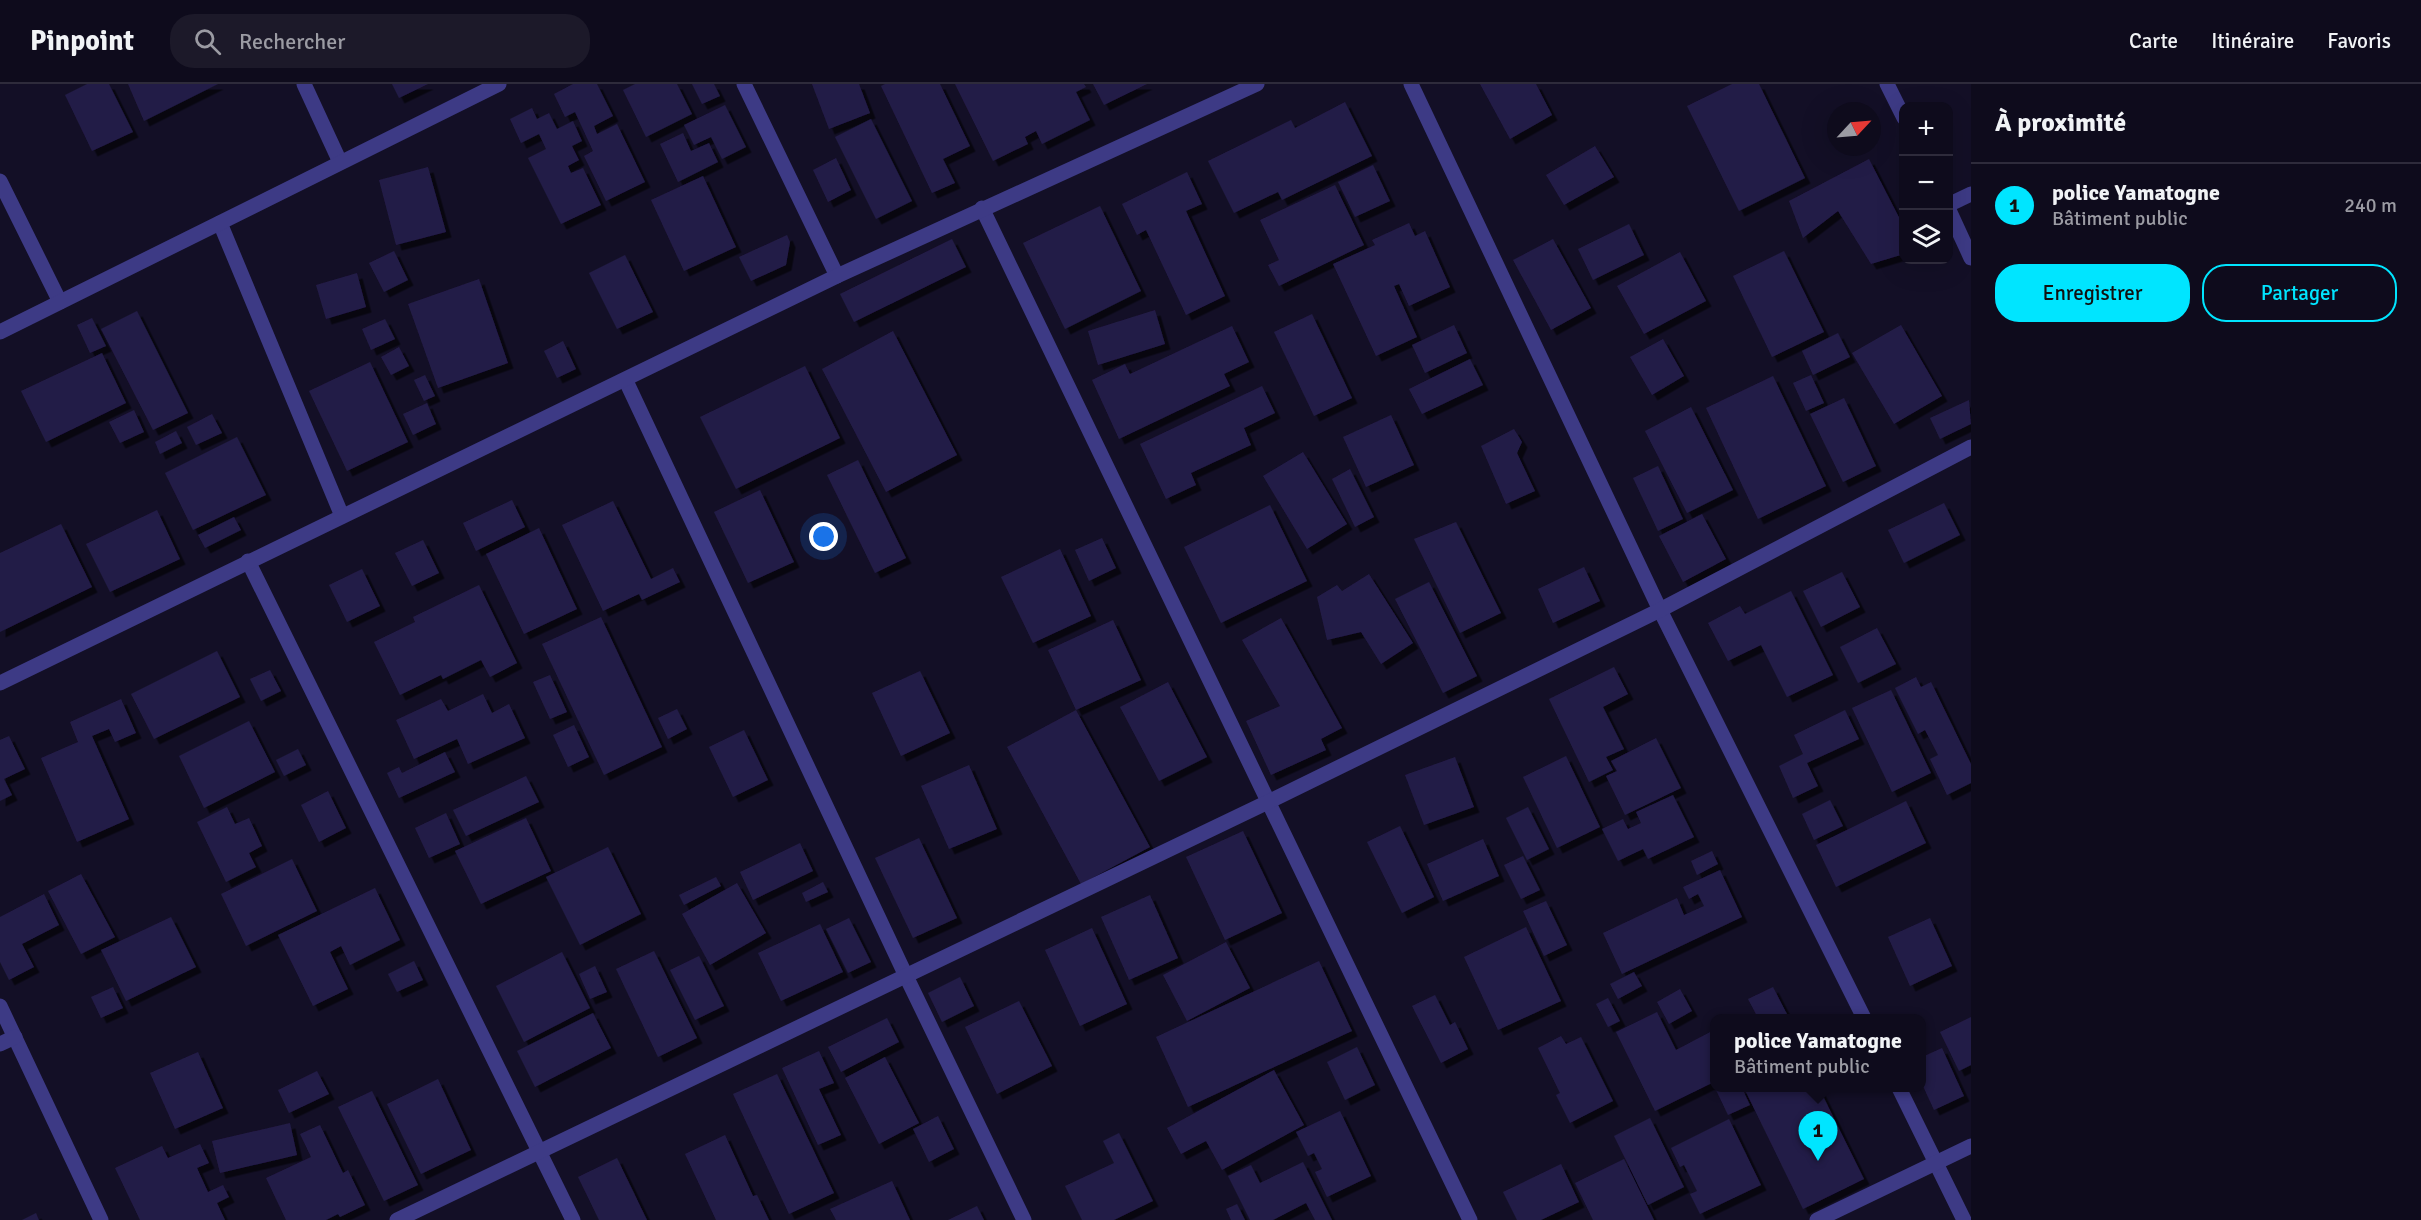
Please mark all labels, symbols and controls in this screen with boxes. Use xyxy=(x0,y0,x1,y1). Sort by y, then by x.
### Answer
search box xyxy=(170,14,590,68)
text: Pinpoint xyxy=(30,24,134,58)
icon: search xyxy=(191,25,224,58)
text: Rechercher xyxy=(239,28,345,55)
text: Carte xyxy=(2129,28,2178,54)
text: Itinéraire xyxy=(2211,28,2294,54)
text: Favoris xyxy=(2327,28,2391,54)
north arrow xyxy=(1827,102,1881,156)
map controls xyxy=(1899,102,1953,264)
button: + xyxy=(1899,102,1953,156)
text: À proximité xyxy=(1995,107,2126,139)
button: − xyxy=(1899,156,1953,210)
text: police Yamatogne xyxy=(2052,179,2220,206)
text: 1 xyxy=(2009,193,2020,218)
text: 240 m xyxy=(2344,193,2397,218)
text: Bâtiment public xyxy=(2052,206,2188,231)
button: layers xyxy=(1899,210,1953,264)
button: Enregistrer xyxy=(1995,264,2190,322)
button: Partager xyxy=(2202,264,2397,322)
your location xyxy=(809,522,838,551)
popup xyxy=(1710,1014,1926,1092)
text: police Yamatogne xyxy=(1734,1027,1902,1054)
text: Bâtiment public xyxy=(1734,1054,1870,1079)
pin: 1 xyxy=(1798,1112,1838,1161)

